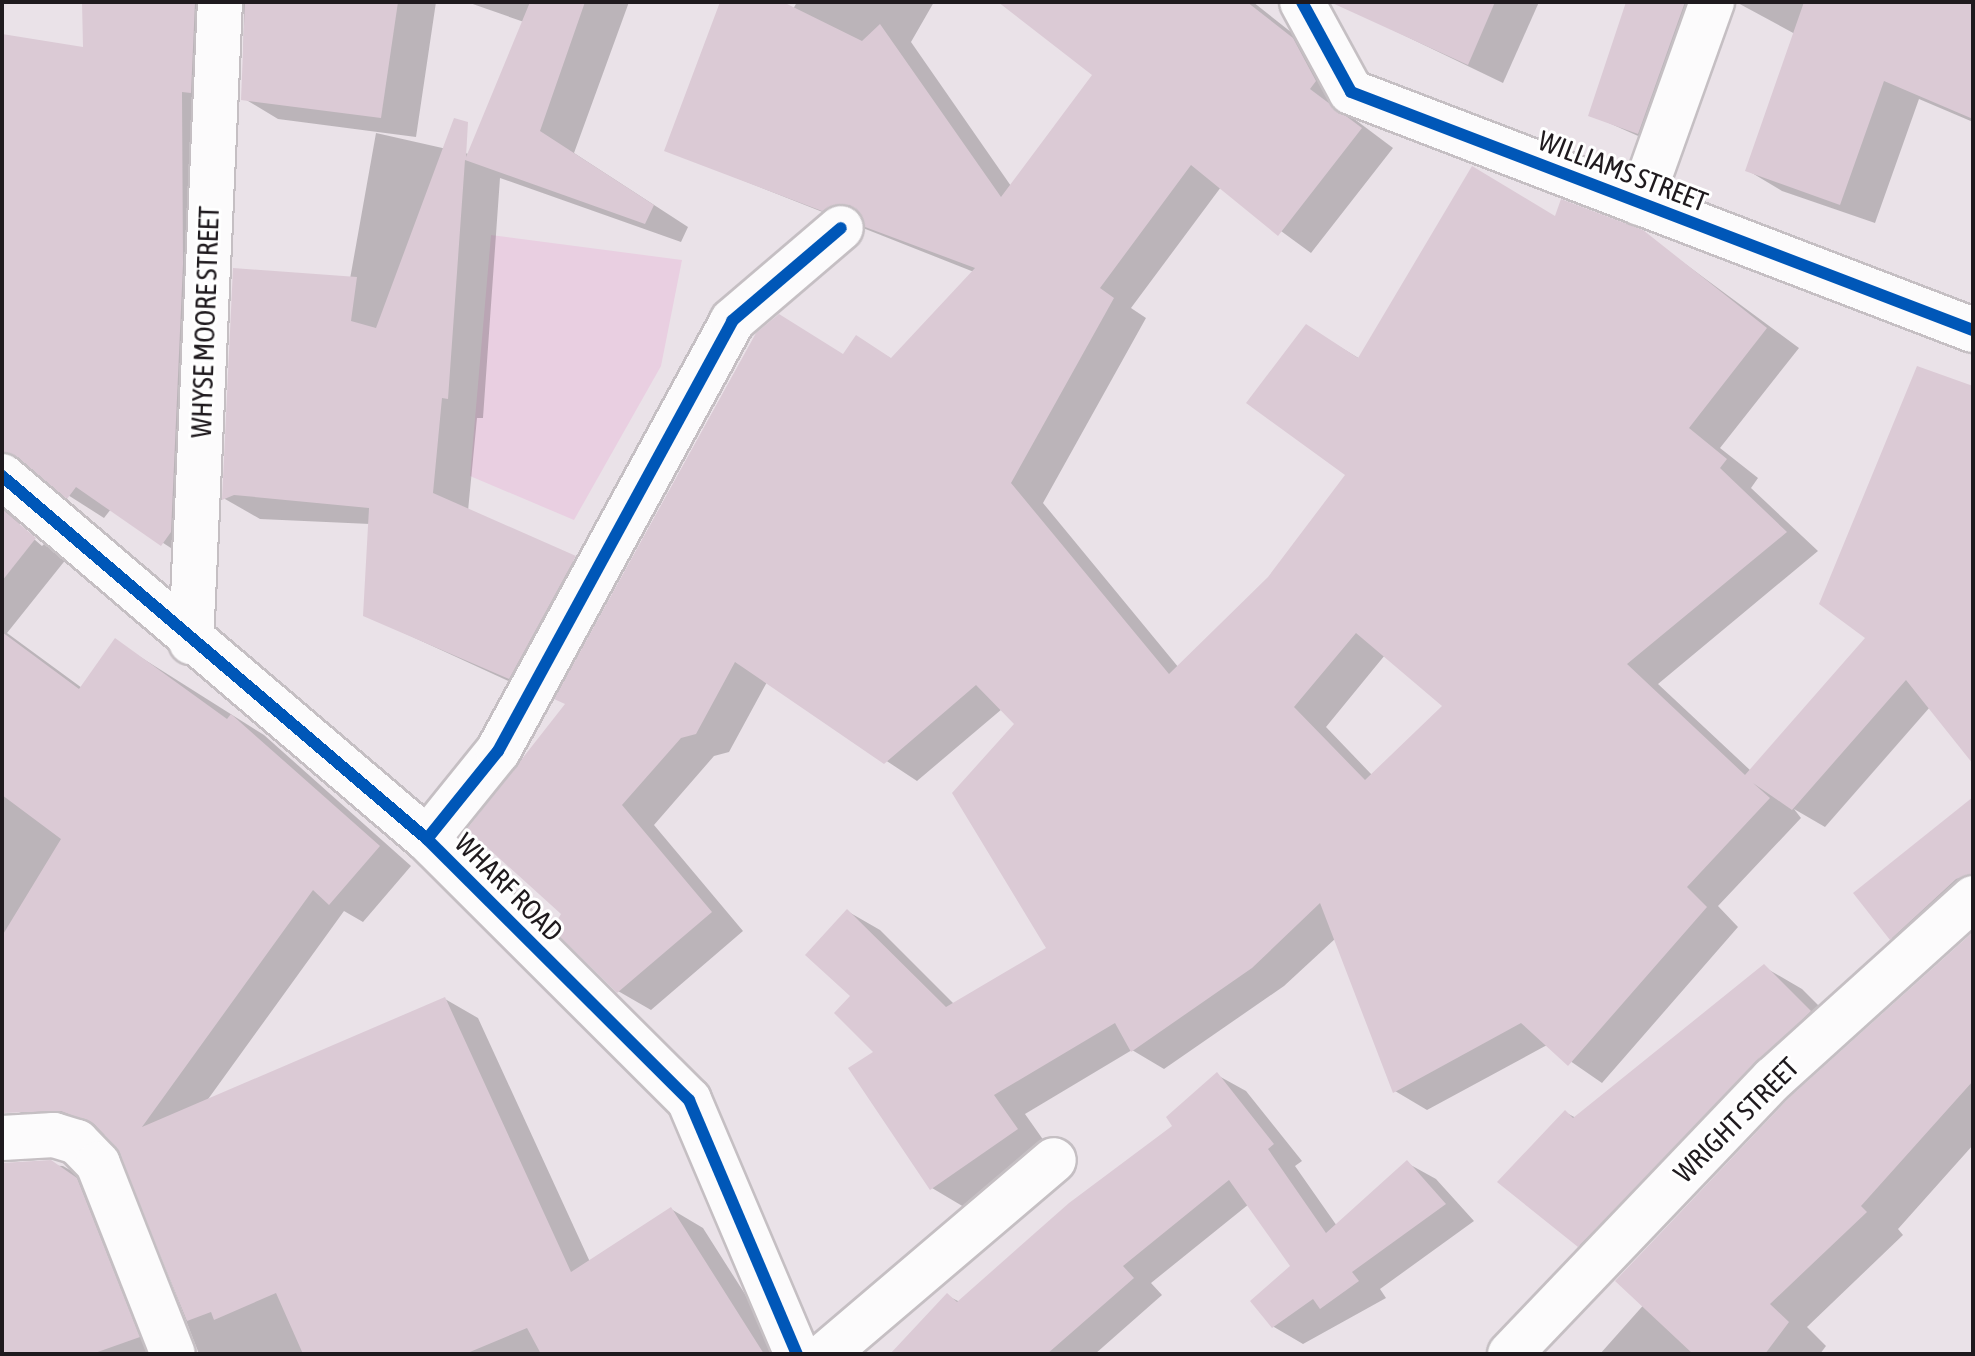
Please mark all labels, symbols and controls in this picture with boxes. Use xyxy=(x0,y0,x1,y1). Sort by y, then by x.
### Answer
street label: WILLIAMS STREET xyxy=(1534,123,1712,219)
street label: WHYSE MOORE STREET xyxy=(184,205,226,439)
street label: WHARF ROAD xyxy=(448,826,570,948)
street label: WRIGHT STREET xyxy=(1667,1051,1805,1189)

